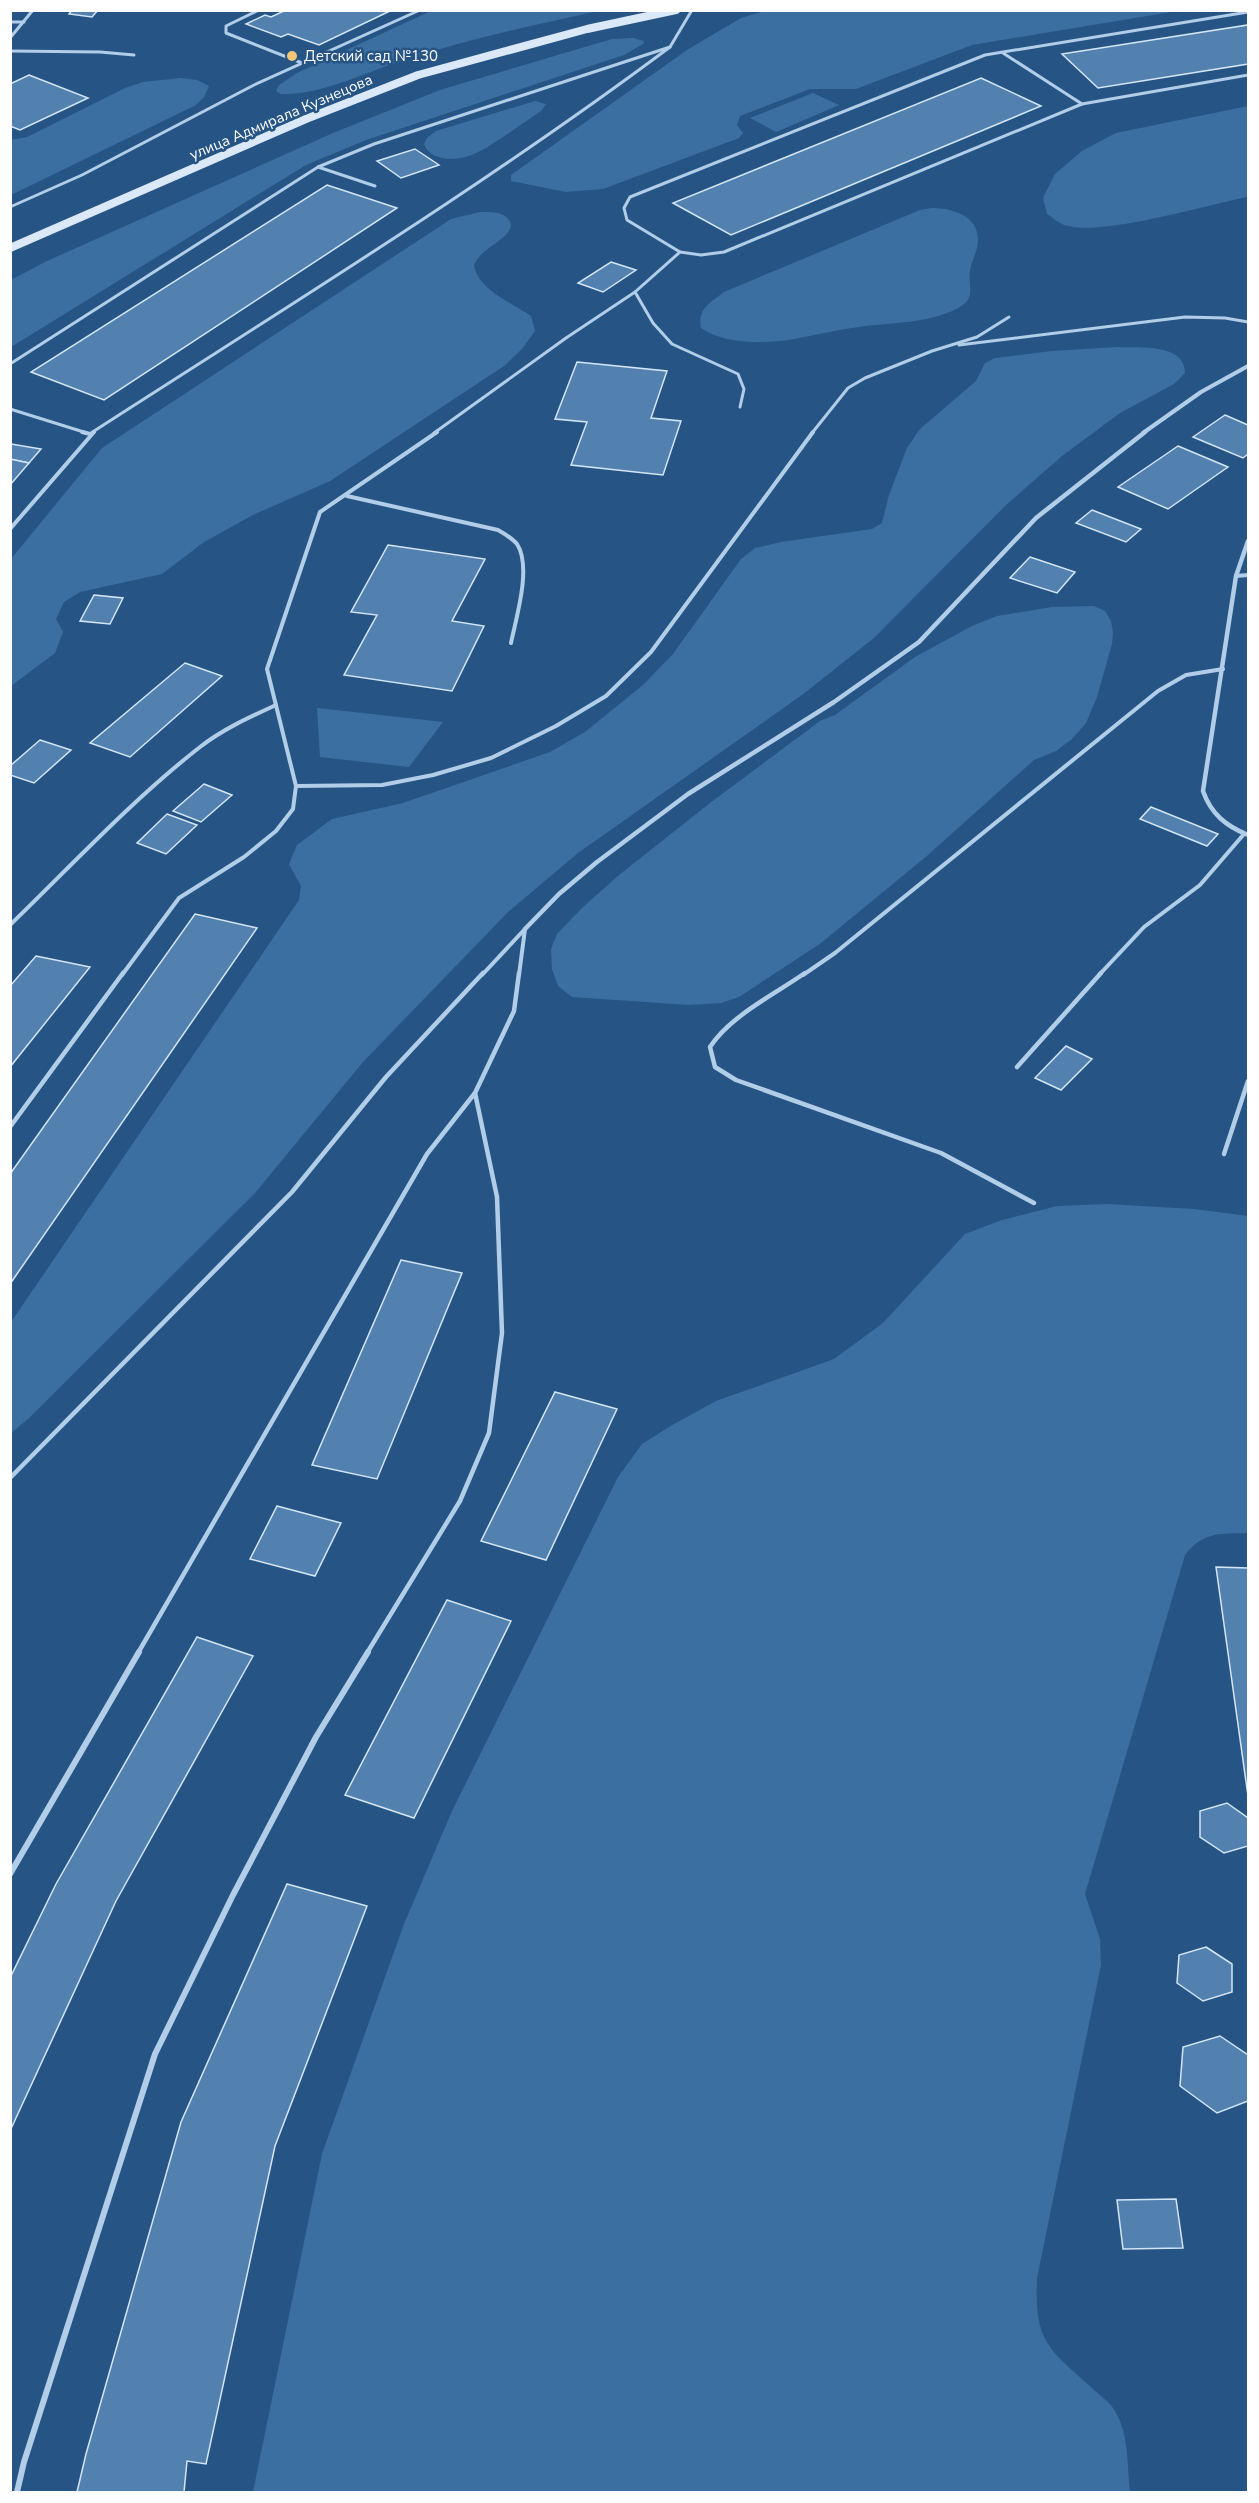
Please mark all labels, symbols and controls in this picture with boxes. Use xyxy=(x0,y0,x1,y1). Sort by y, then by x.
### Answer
place label: Детский сад №130 xyxy=(304,46,438,66)
marker: Детский сад №130 xyxy=(285,49,299,63)
street label: улица Адмирала Кузнецова xyxy=(186,69,376,165)

